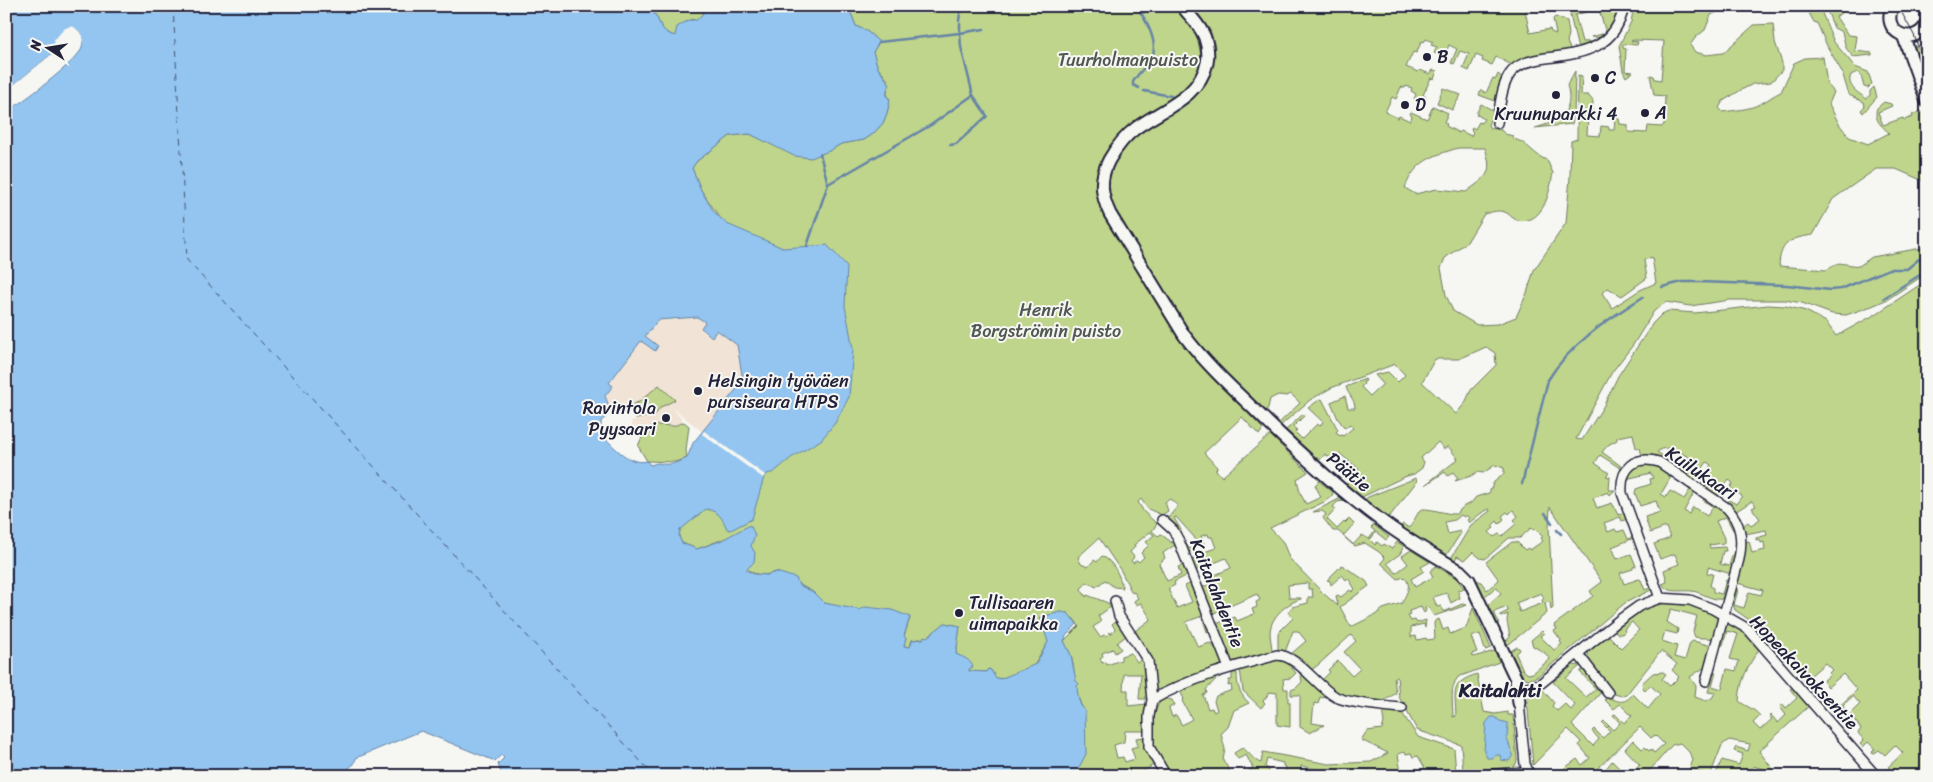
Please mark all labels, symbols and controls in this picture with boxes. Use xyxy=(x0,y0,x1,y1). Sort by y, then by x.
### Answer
north arrow xyxy=(22,22,72,72)
text: N xyxy=(22,38,49,54)
place label: B xyxy=(1437,41,1448,73)
park label: Tuurholmanpuisto xyxy=(1058,44,1198,76)
marker: B xyxy=(1421,51,1433,63)
place label: C xyxy=(1605,62,1617,94)
marker: C xyxy=(1589,72,1601,84)
place label: D xyxy=(1415,89,1426,121)
marker: Kruunuparkki 4 xyxy=(1550,89,1562,101)
place label: A xyxy=(1654,97,1667,129)
place label: Kruunuparkki 4 xyxy=(1495,98,1617,130)
marker: D xyxy=(1399,99,1411,111)
marker: A xyxy=(1639,107,1651,119)
park label: Henrik Borgströmin puisto xyxy=(971,294,1121,347)
place label: Helsingin työväen pursiseura HTPS xyxy=(707,365,849,418)
marker: Helsingin työväen pursiseura HTPS xyxy=(692,385,704,397)
place label: Ravintola Pyysaari xyxy=(583,392,657,445)
marker: Ravintola Pyysaari xyxy=(660,412,672,424)
street label: Kuilukaari xyxy=(1659,437,1744,509)
street label: Päätie xyxy=(1319,443,1379,501)
street label: Kaitalahdentie xyxy=(1181,534,1253,652)
place label: Tullisaaren uimapaikka xyxy=(969,587,1058,640)
marker: Tullisaaren uimapaikka xyxy=(953,607,965,619)
street label: Hopeakaivoksentie xyxy=(1742,607,1867,738)
district label: Kaitalahti xyxy=(1458,674,1543,707)

